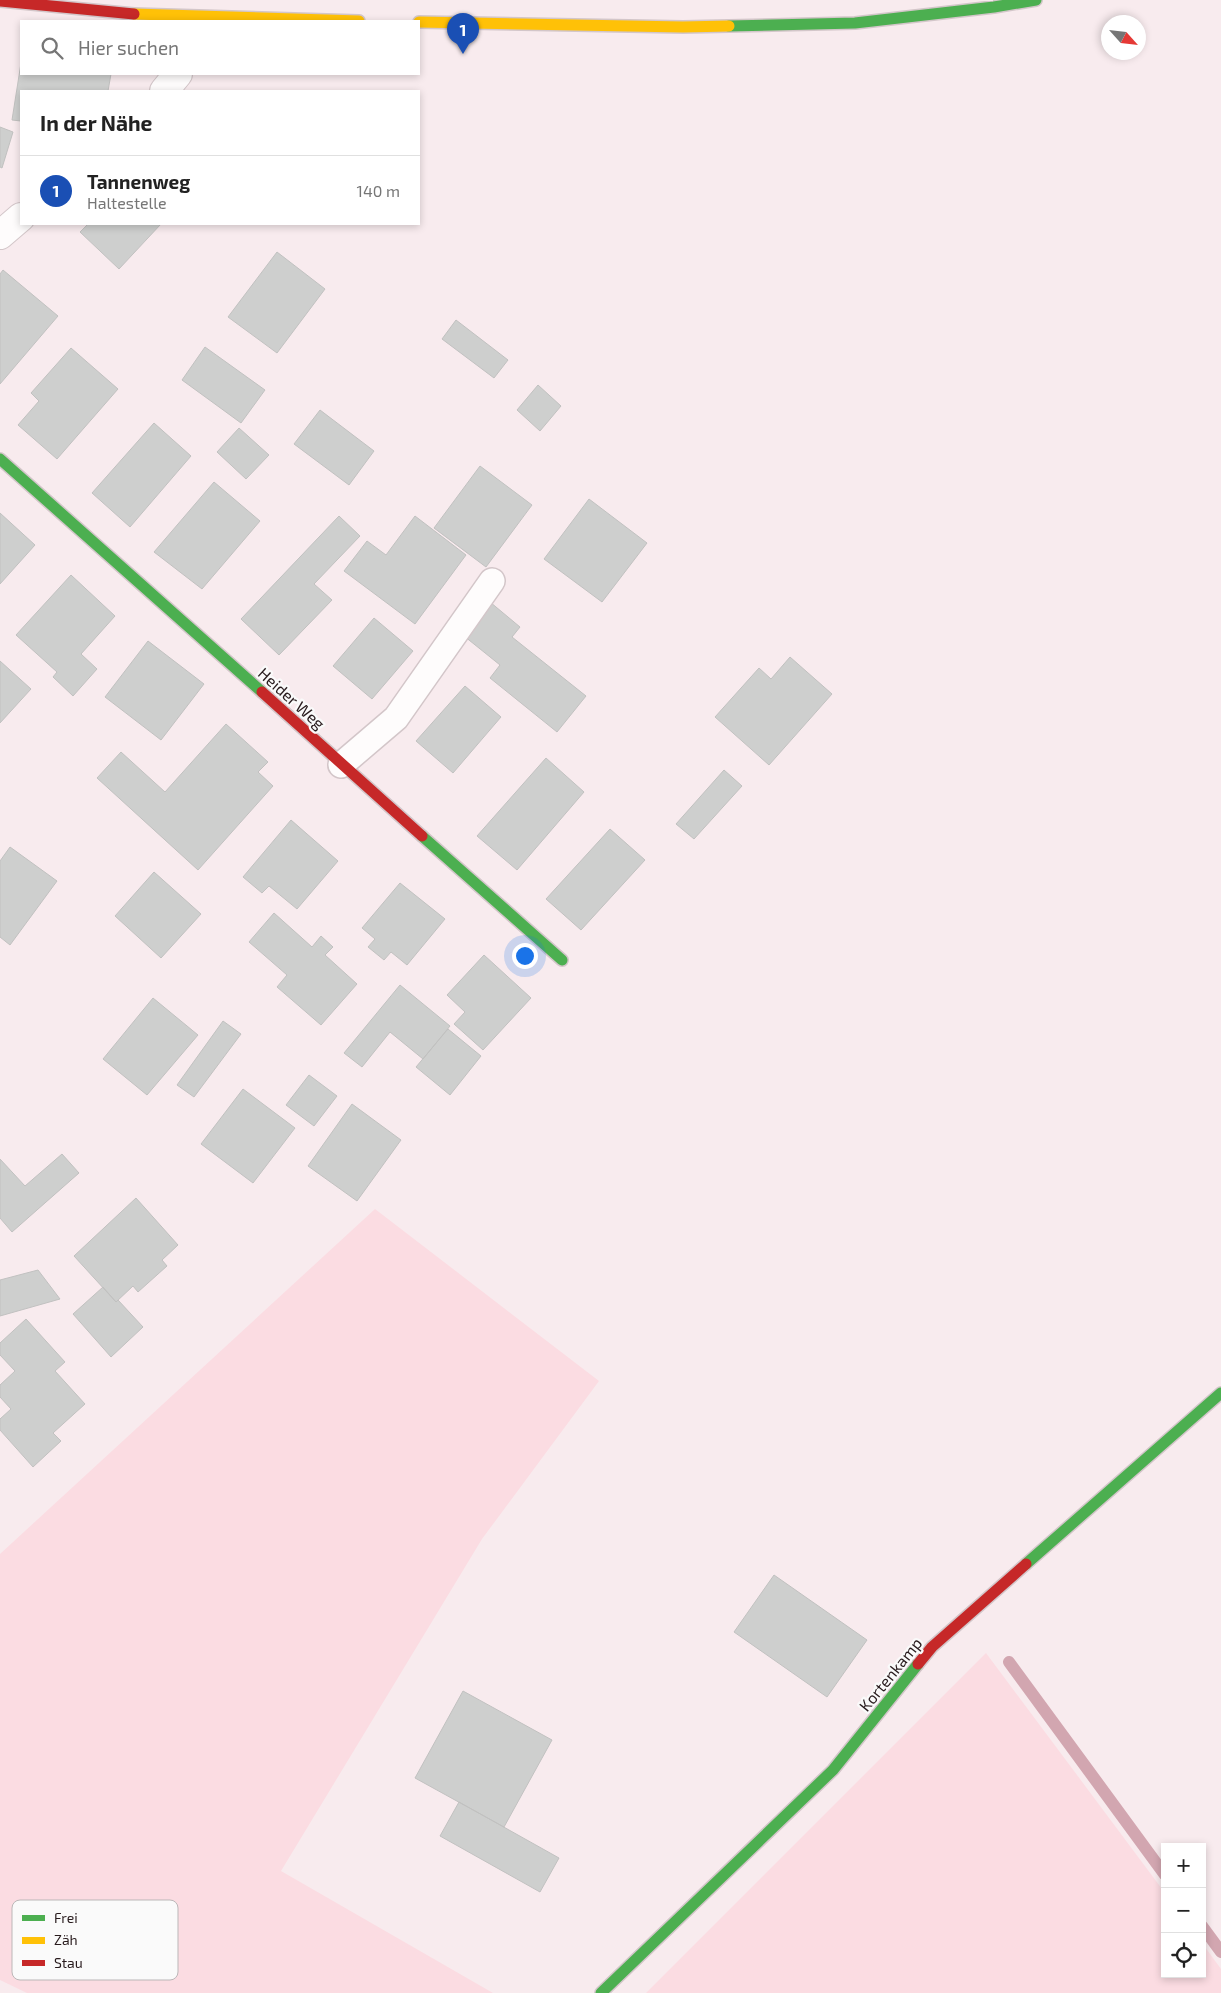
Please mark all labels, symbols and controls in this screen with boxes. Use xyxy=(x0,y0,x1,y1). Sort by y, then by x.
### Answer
pin: 1 xyxy=(447,13,479,54)
north arrow xyxy=(1101,15,1146,60)
search box xyxy=(20,20,420,75)
icon: search xyxy=(38,34,66,62)
text: Hier suchen xyxy=(78,36,179,59)
text: In der Nähe xyxy=(40,110,152,135)
text: Tannenweg xyxy=(87,170,190,193)
text: 1 xyxy=(53,181,59,200)
text: 140 m xyxy=(357,181,400,200)
text: Haltestelle xyxy=(87,193,167,212)
street label: Heider Weg xyxy=(255,663,329,733)
your location xyxy=(512,943,538,969)
street label: Kortenkamp xyxy=(855,1633,925,1715)
map controls xyxy=(1161,1843,1206,1978)
button: + xyxy=(1161,1843,1206,1888)
button: − xyxy=(1161,1888,1206,1933)
legend xyxy=(12,1900,178,1980)
text: Frei xyxy=(54,1909,78,1926)
text: Zäh xyxy=(54,1931,78,1948)
button: locate xyxy=(1161,1933,1206,1978)
text: Stau xyxy=(54,1954,83,1971)

